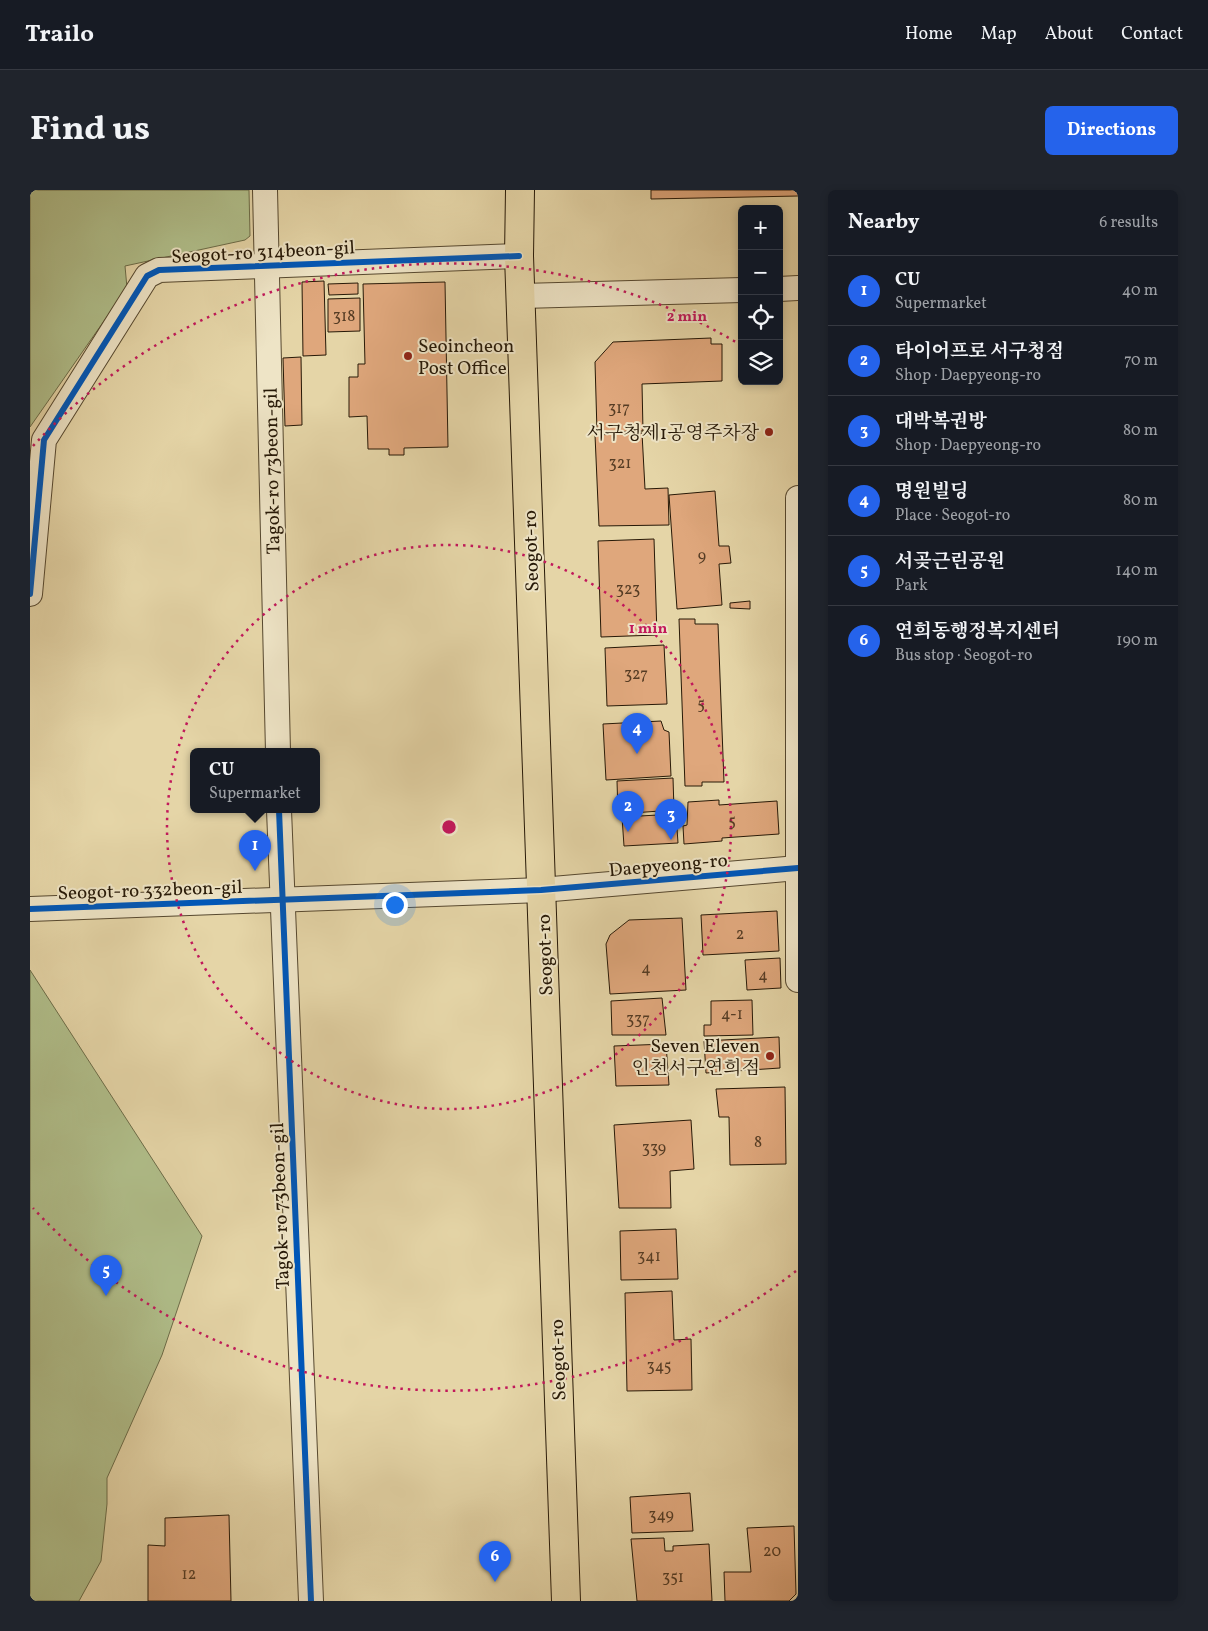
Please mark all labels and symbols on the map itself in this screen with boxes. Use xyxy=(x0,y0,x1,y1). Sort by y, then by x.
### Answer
street label: Seogot-ro 314beon-gil xyxy=(171,235,356,271)
house number: 318 xyxy=(333,306,355,328)
text: 2 min xyxy=(667,307,707,328)
place label: Seoincheon Post Office xyxy=(418,334,514,382)
marker: Seoincheon Post Office xyxy=(402,350,414,362)
street label: Tagok-ro 73beon-gil xyxy=(259,387,287,555)
house number: 317 xyxy=(608,398,630,420)
place label: 서구청제1공영주차장 xyxy=(586,421,760,447)
marker: 서구청제1공영주차장 xyxy=(763,426,775,438)
house number: 321 xyxy=(608,453,632,475)
street label: Seogot-ro xyxy=(518,510,546,592)
house number: 9 xyxy=(698,546,706,568)
house number: 323 xyxy=(616,579,640,601)
text: 1 min xyxy=(629,619,667,640)
house number: 327 xyxy=(624,664,648,686)
house number: 5 xyxy=(697,694,705,716)
pin: 4 xyxy=(621,713,653,754)
pin: 2 xyxy=(612,791,644,832)
pin: 3 xyxy=(655,799,687,840)
house number: 5 xyxy=(728,811,736,833)
centre of rings xyxy=(440,818,458,836)
pin: 1 xyxy=(239,830,271,871)
street label: Daepyeong-ro xyxy=(608,848,729,884)
street label: Seogot-ro 332beon-gil xyxy=(57,875,243,907)
your location xyxy=(382,892,408,918)
street label: Seogot-ro xyxy=(532,914,560,996)
house number: 2 xyxy=(736,924,744,946)
house number: 4 xyxy=(641,958,651,980)
house number: 4 xyxy=(758,965,768,987)
house number: 4-1 xyxy=(721,1004,743,1026)
house number: 337 xyxy=(626,1009,650,1031)
place label: Seven Eleven 인천서구연희점 xyxy=(632,1034,760,1082)
marker: Seven Eleven 인천서구연희점 xyxy=(764,1050,776,1062)
street label: Tagok-ro 73beon-gil xyxy=(265,1122,297,1290)
house number: 8 xyxy=(754,1132,762,1154)
house number: 339 xyxy=(642,1138,666,1160)
house number: 341 xyxy=(637,1246,661,1268)
pin: 5 xyxy=(90,1255,122,1296)
street label: Seogot-ro xyxy=(545,1319,573,1401)
house number: 345 xyxy=(647,1356,671,1378)
house number: 349 xyxy=(648,1505,674,1527)
pin: 6 xyxy=(479,1541,511,1582)
house number: 20 xyxy=(763,1541,781,1563)
house number: 12 xyxy=(182,1564,196,1586)
house number: 351 xyxy=(662,1567,684,1589)

